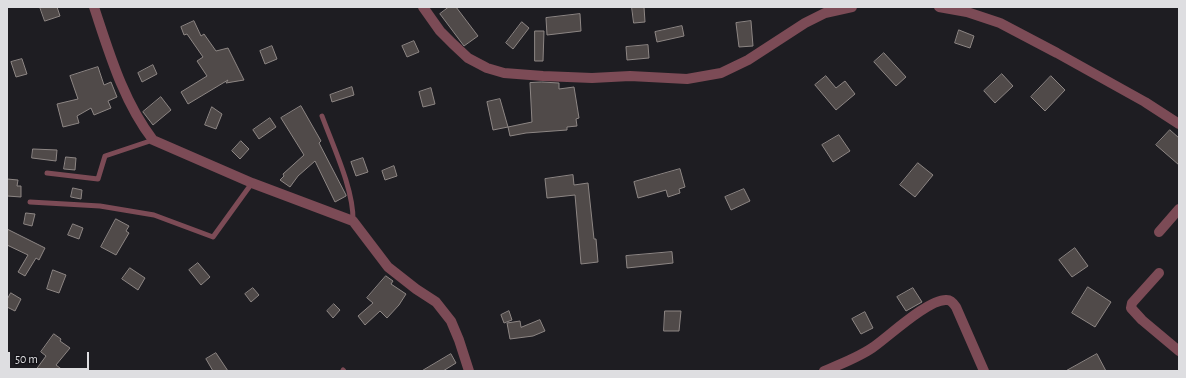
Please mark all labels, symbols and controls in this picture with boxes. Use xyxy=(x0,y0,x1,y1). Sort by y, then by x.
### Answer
scale bar xyxy=(10,344,91,370)
text: 50 m xyxy=(15,353,38,365)

